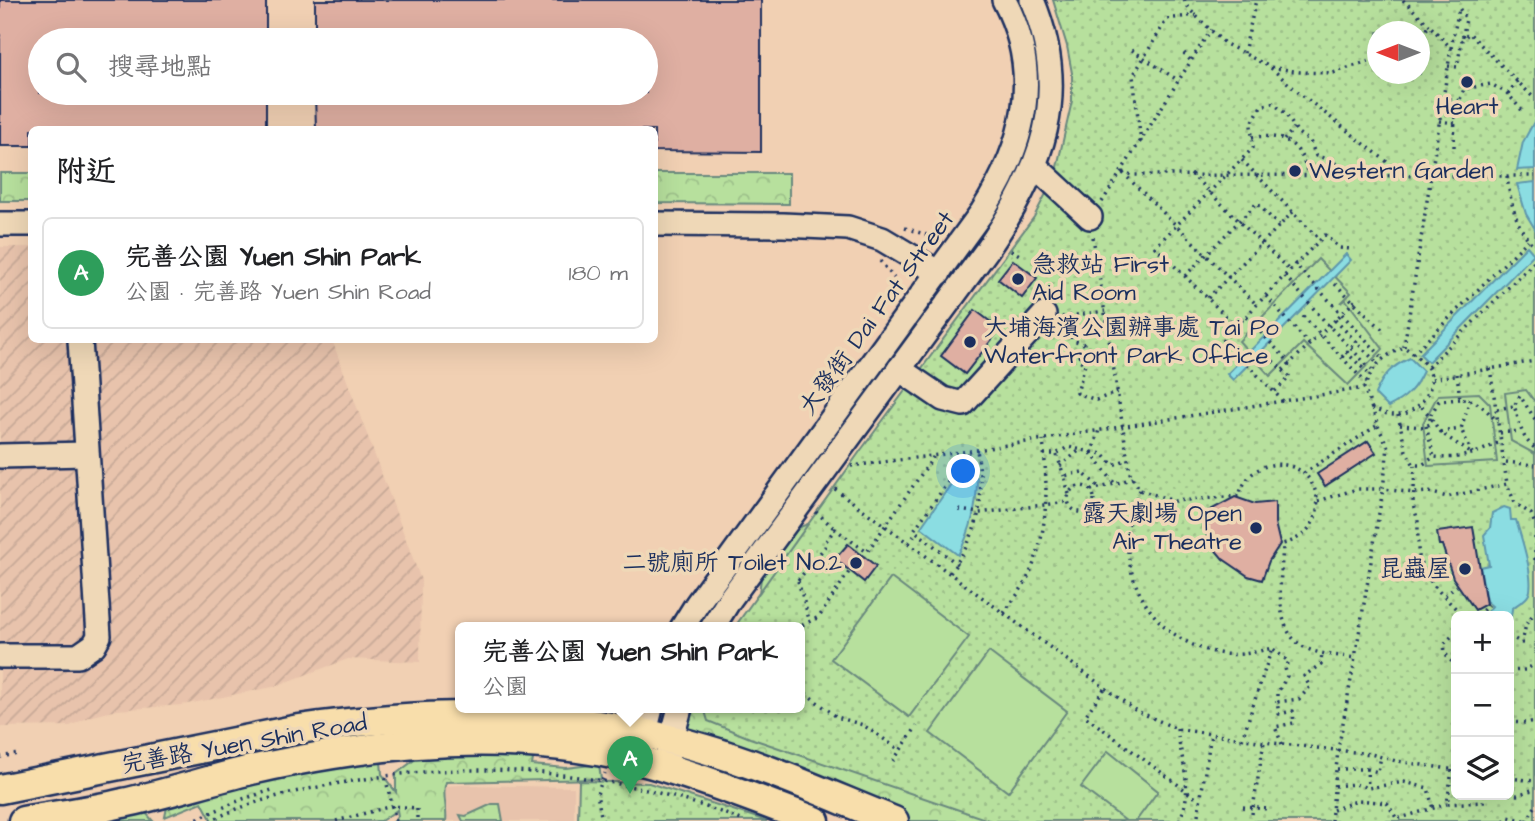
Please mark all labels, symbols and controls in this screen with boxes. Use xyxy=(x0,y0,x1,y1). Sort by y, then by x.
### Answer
north arrow xyxy=(1367,21,1430,84)
search box xyxy=(28,28,658,105)
icon: search xyxy=(52,48,90,86)
text: 搜尋地點 xyxy=(108,49,212,85)
marker: Heart xyxy=(1459,74,1475,90)
place label: Heart xyxy=(1436,90,1499,124)
text: 附近 xyxy=(56,151,116,193)
place label: Western Garden xyxy=(1309,154,1494,188)
marker: Western Garden xyxy=(1287,163,1303,179)
street label: 大發街 Dai Fat Street xyxy=(791,204,963,422)
text: 完善公園 Yuen Shin Park xyxy=(125,239,421,275)
place label: 急救站 First Aid Room xyxy=(1032,248,1169,310)
text: A xyxy=(74,257,88,289)
text: 180 m xyxy=(569,257,628,289)
marker: 急救站 First Aid Room xyxy=(1010,271,1026,287)
text: 公園 · 完善路 Yuen Shin Road xyxy=(125,276,431,308)
place label: 大埔海濱公園辦事處 Tai Po Waterfront Park Office xyxy=(984,311,1279,373)
marker: 大埔海濱公園辦事處 Tai Po Waterfront Park Office xyxy=(962,334,978,350)
your location xyxy=(946,454,980,488)
place label: 露天劇場 Open Air Theatre xyxy=(1082,497,1242,559)
marker: 露天劇場 Open Air Theatre xyxy=(1248,520,1264,536)
place label: 二號廁所 Toilet No.2 xyxy=(623,546,842,580)
place label: 昆蟲屋 xyxy=(1379,552,1451,586)
marker: 二號廁所 Toilet No.2 xyxy=(848,555,864,571)
marker: 昆蟲屋 xyxy=(1457,561,1473,577)
map controls xyxy=(1451,611,1514,800)
button: + xyxy=(1451,611,1514,674)
popup xyxy=(455,622,805,713)
text: 完善公園 Yuen Shin Park xyxy=(482,634,778,670)
text: 公園 xyxy=(482,671,528,703)
button: − xyxy=(1451,674,1514,737)
street label: 完善路 Yuen Shin Road xyxy=(118,706,370,782)
pin: A xyxy=(607,736,653,794)
button: layers xyxy=(1451,737,1514,800)

